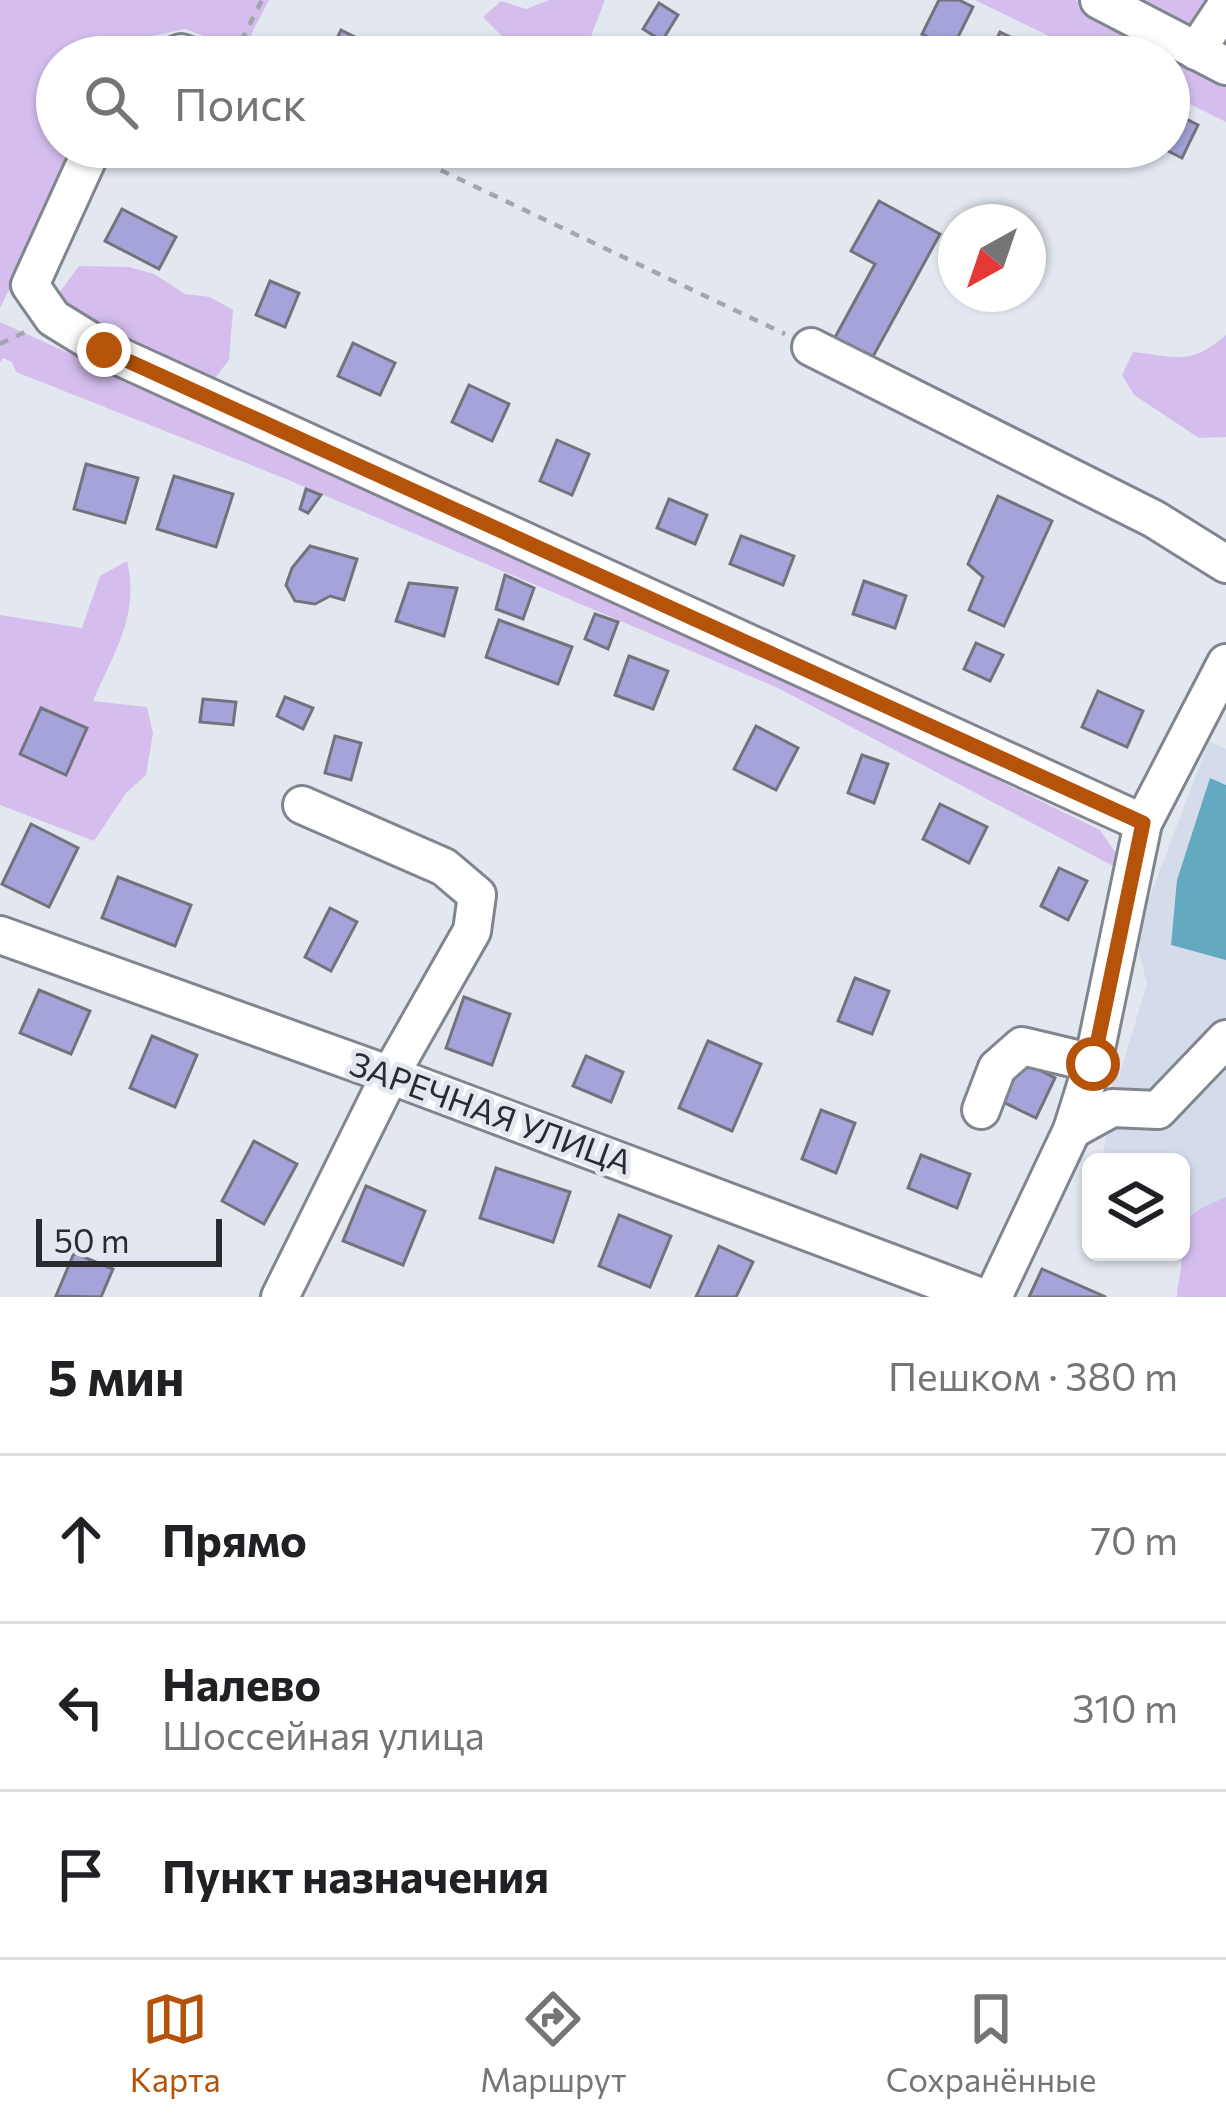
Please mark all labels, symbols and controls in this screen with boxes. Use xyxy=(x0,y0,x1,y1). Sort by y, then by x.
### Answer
search box xyxy=(36,36,1190,168)
icon: search xyxy=(78,69,144,135)
text: Поиск xyxy=(174,75,307,130)
north arrow xyxy=(938,204,1046,312)
route end xyxy=(77,323,131,377)
route start xyxy=(1066,1037,1120,1091)
street label: ЗАРЕЧНАЯ УЛИЦА xyxy=(345,1042,638,1182)
map controls xyxy=(1082,1153,1190,1261)
button: layers xyxy=(1082,1153,1190,1261)
scale bar xyxy=(36,1213,222,1266)
text: 50 m xyxy=(54,1219,130,1260)
text: 5 мин xyxy=(48,1344,185,1407)
text: Пешком · 380 m xyxy=(888,1351,1178,1399)
icon: ahead xyxy=(48,1506,114,1572)
text: Прямо xyxy=(162,1511,307,1566)
text: 70 m xyxy=(1091,1515,1178,1563)
text: Налево xyxy=(162,1655,321,1710)
icon: left xyxy=(48,1674,114,1740)
text: 310 m xyxy=(1072,1683,1178,1731)
text: Шоссейная улица xyxy=(162,1710,485,1758)
icon: arrive xyxy=(48,1842,114,1908)
text: Пункт назначения xyxy=(162,1847,549,1902)
tab: Карта xyxy=(130,1986,221,2099)
tab: Маршрут xyxy=(480,1986,626,2099)
tab: Сохранённые xyxy=(886,1986,1096,2099)

